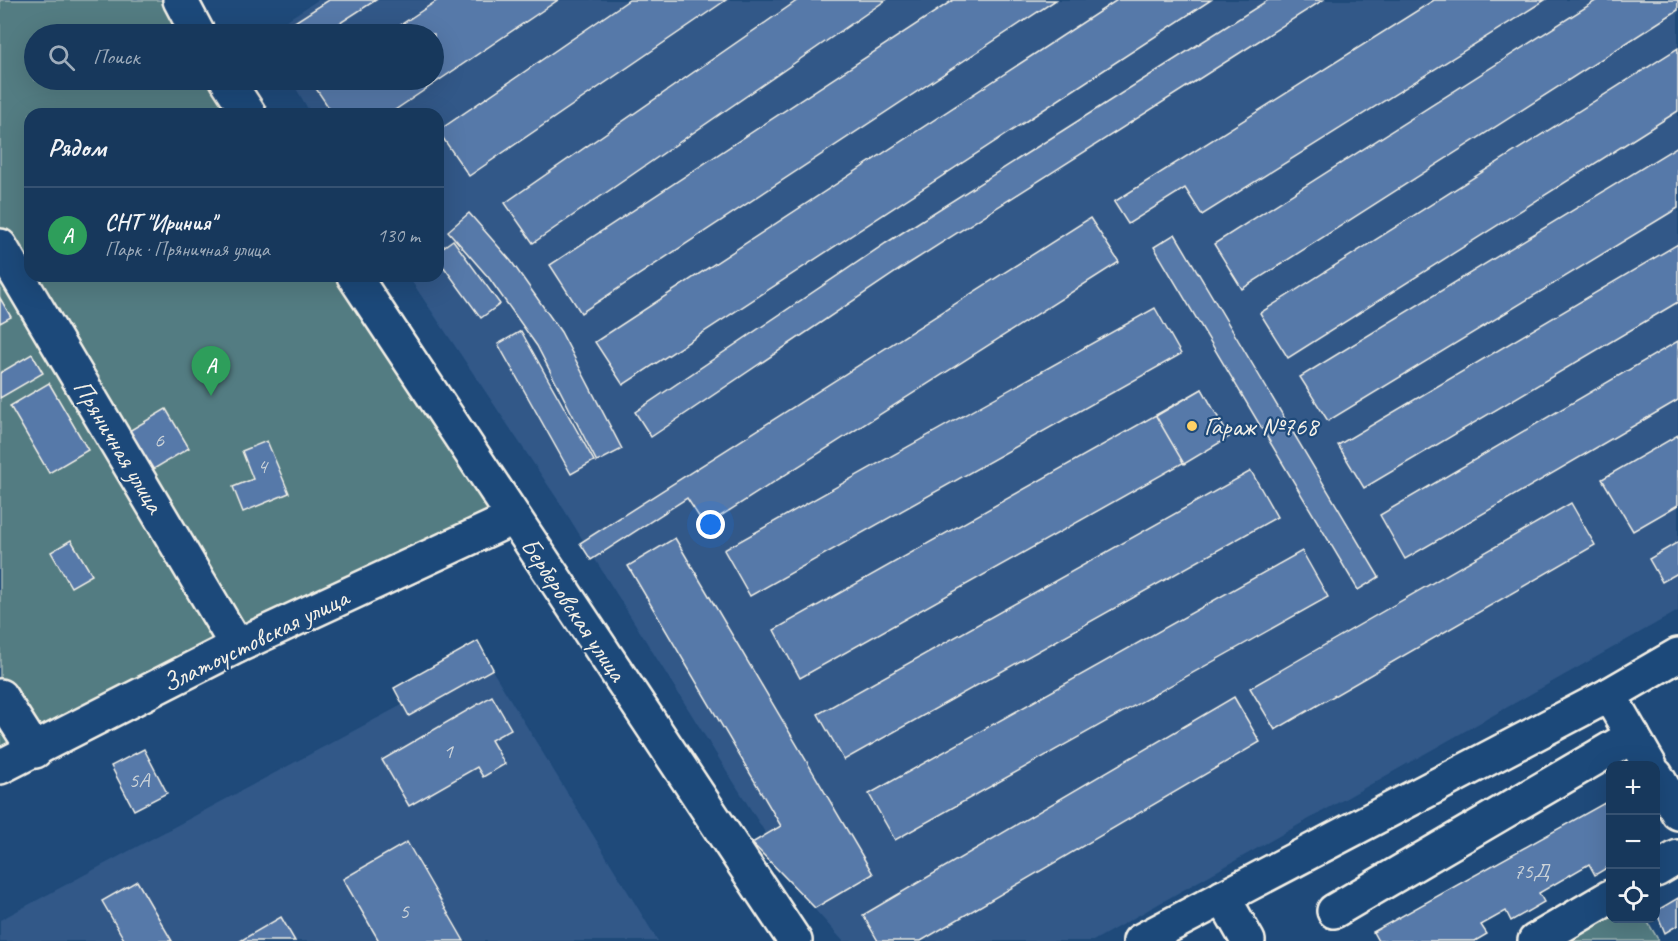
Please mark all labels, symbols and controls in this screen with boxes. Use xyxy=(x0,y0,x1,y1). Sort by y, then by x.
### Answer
search box xyxy=(24,24,444,90)
icon: search xyxy=(45,41,78,74)
text: Поиск xyxy=(93,43,139,71)
text: Рядом xyxy=(48,131,106,164)
text: СНТ "Ириния" xyxy=(105,209,216,237)
text: A xyxy=(62,223,73,248)
text: 130 m xyxy=(377,223,420,248)
text: Парк · Пряничная улица xyxy=(105,237,270,262)
pin: A xyxy=(192,346,230,396)
street label: Пряничная улица xyxy=(66,373,172,520)
place label: Гараж №768 xyxy=(1204,410,1320,443)
marker: Гараж №768 xyxy=(1185,419,1199,433)
house number: 6 xyxy=(154,426,165,454)
house number: 4 xyxy=(257,452,269,480)
your location xyxy=(696,510,725,539)
street label: Берберовская улица xyxy=(513,531,635,689)
street label: Златоустовская улица xyxy=(157,580,356,700)
house number: 1 xyxy=(443,737,454,765)
map controls xyxy=(1606,761,1660,923)
button: + xyxy=(1606,761,1660,815)
house number: 5А xyxy=(129,766,150,794)
button: − xyxy=(1606,815,1660,869)
house number: 75Д xyxy=(1513,857,1551,885)
button: locate xyxy=(1606,869,1660,923)
house number: 5 xyxy=(399,897,410,925)

